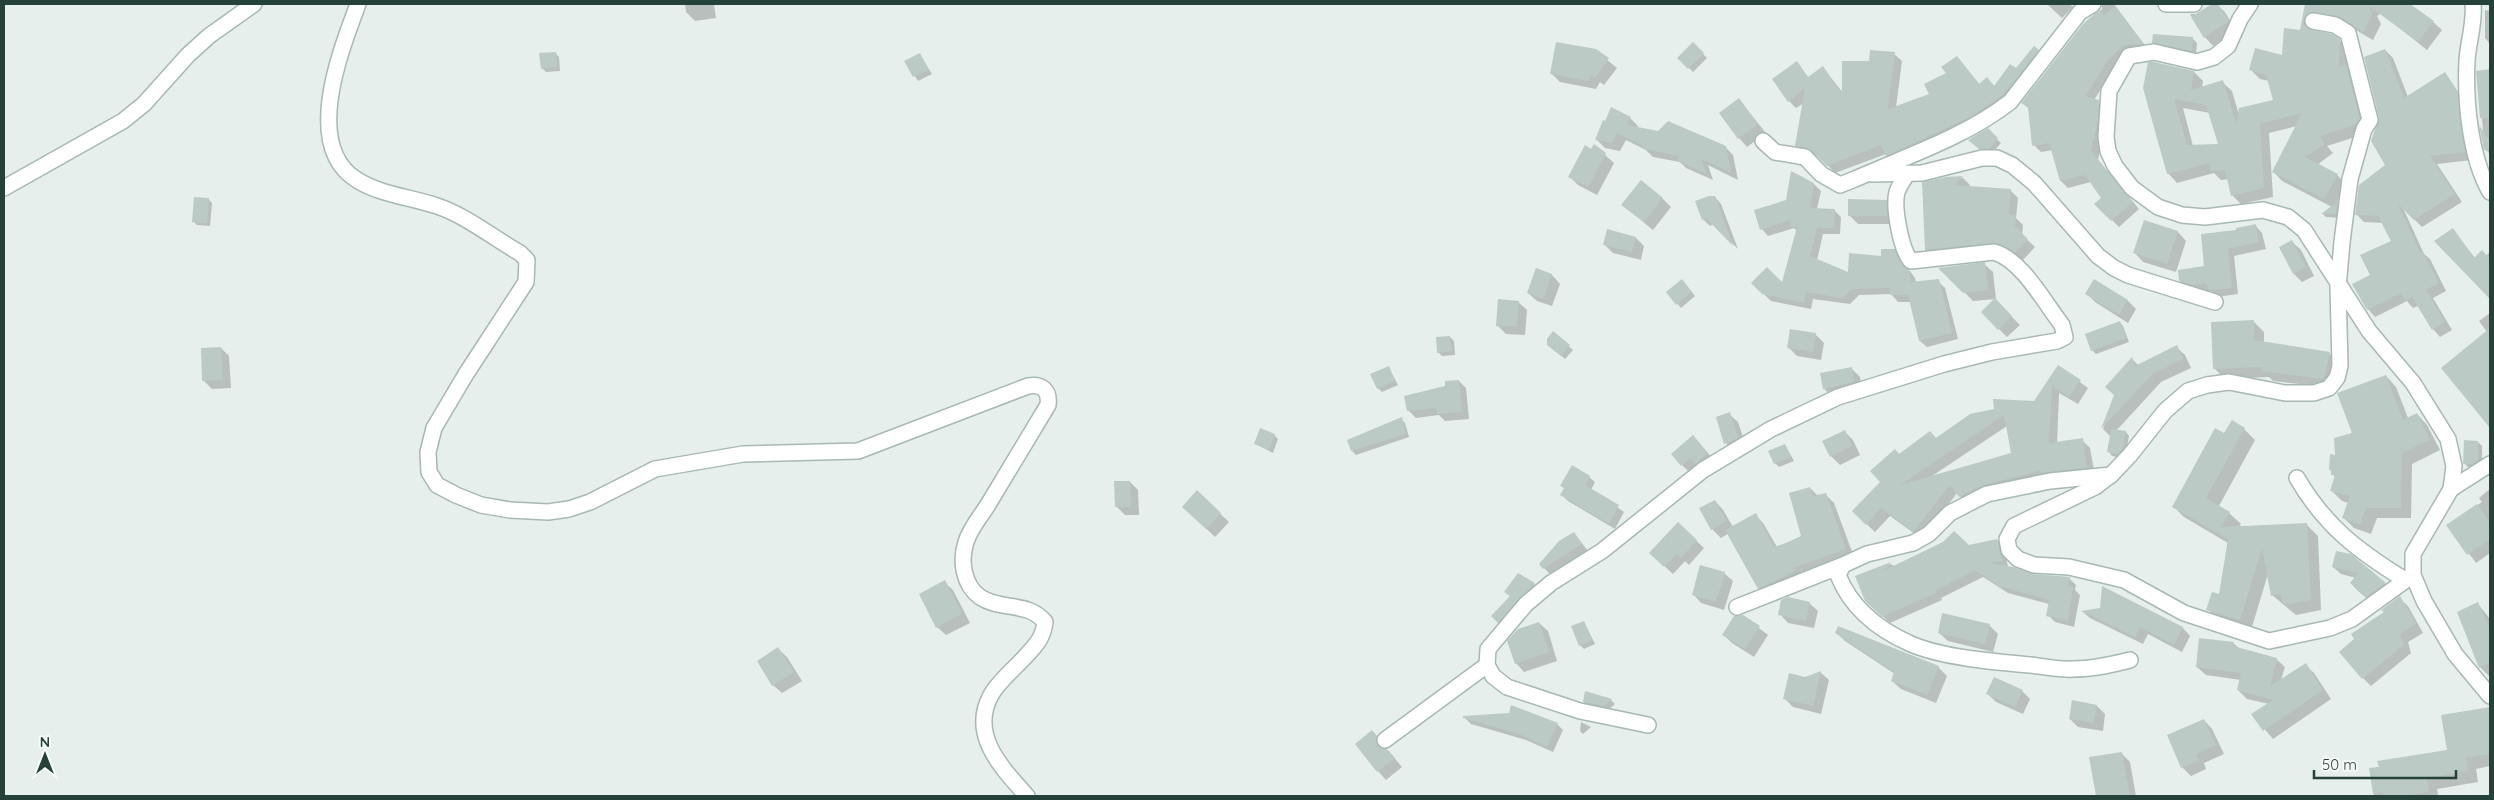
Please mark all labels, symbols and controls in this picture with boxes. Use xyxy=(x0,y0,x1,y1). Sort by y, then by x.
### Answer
north arrow xyxy=(20,730,70,780)
text: N xyxy=(40,733,50,751)
scale bar xyxy=(2314,748,2456,780)
text: 50 m xyxy=(2322,755,2357,774)

